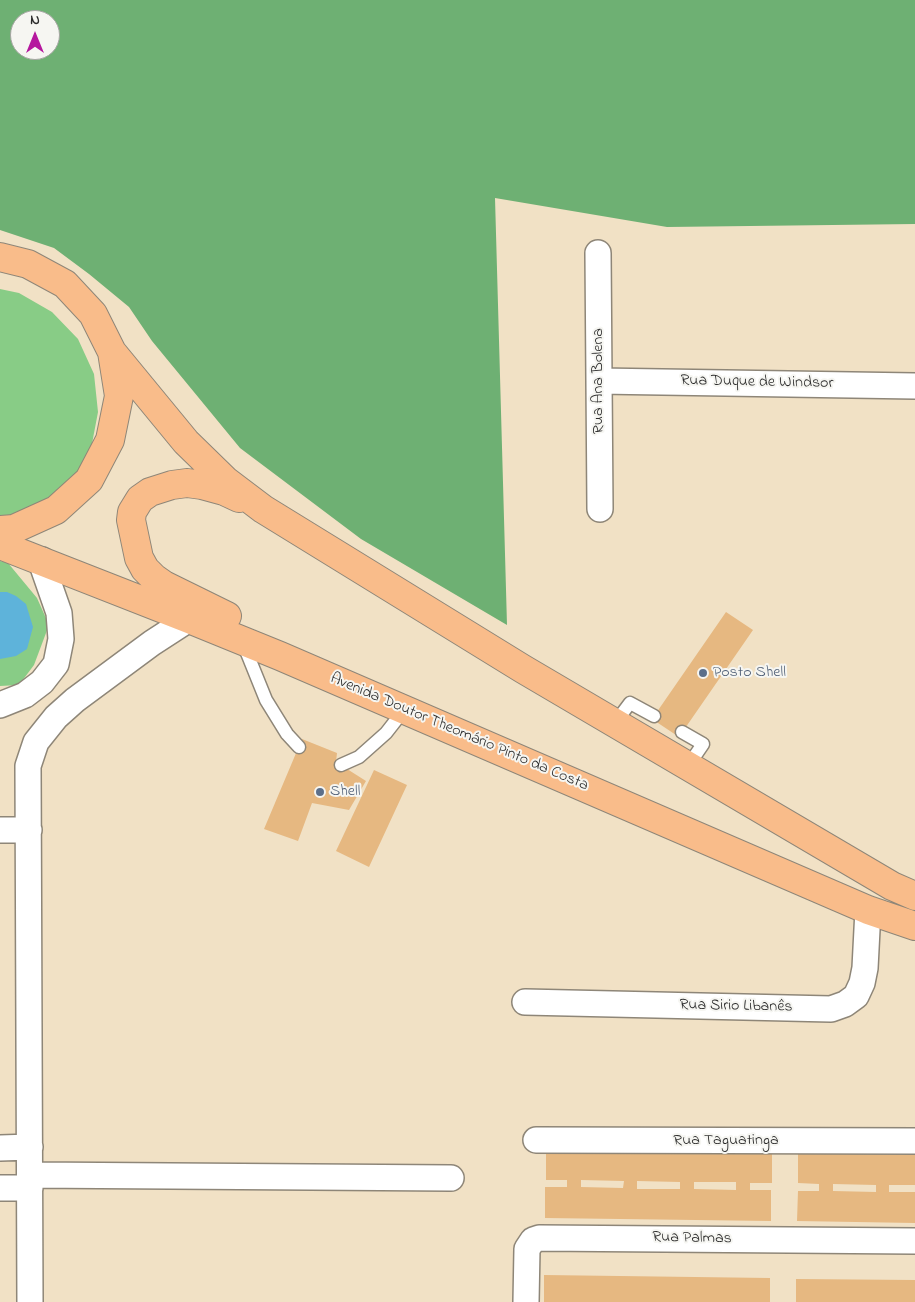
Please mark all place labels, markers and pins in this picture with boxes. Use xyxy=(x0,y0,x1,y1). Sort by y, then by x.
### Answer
place label: Posto Shell xyxy=(713,663,786,683)
marker: Posto Shell xyxy=(697,667,709,679)
place label: Shell xyxy=(330,782,360,802)
marker: Shell xyxy=(314,786,326,798)

